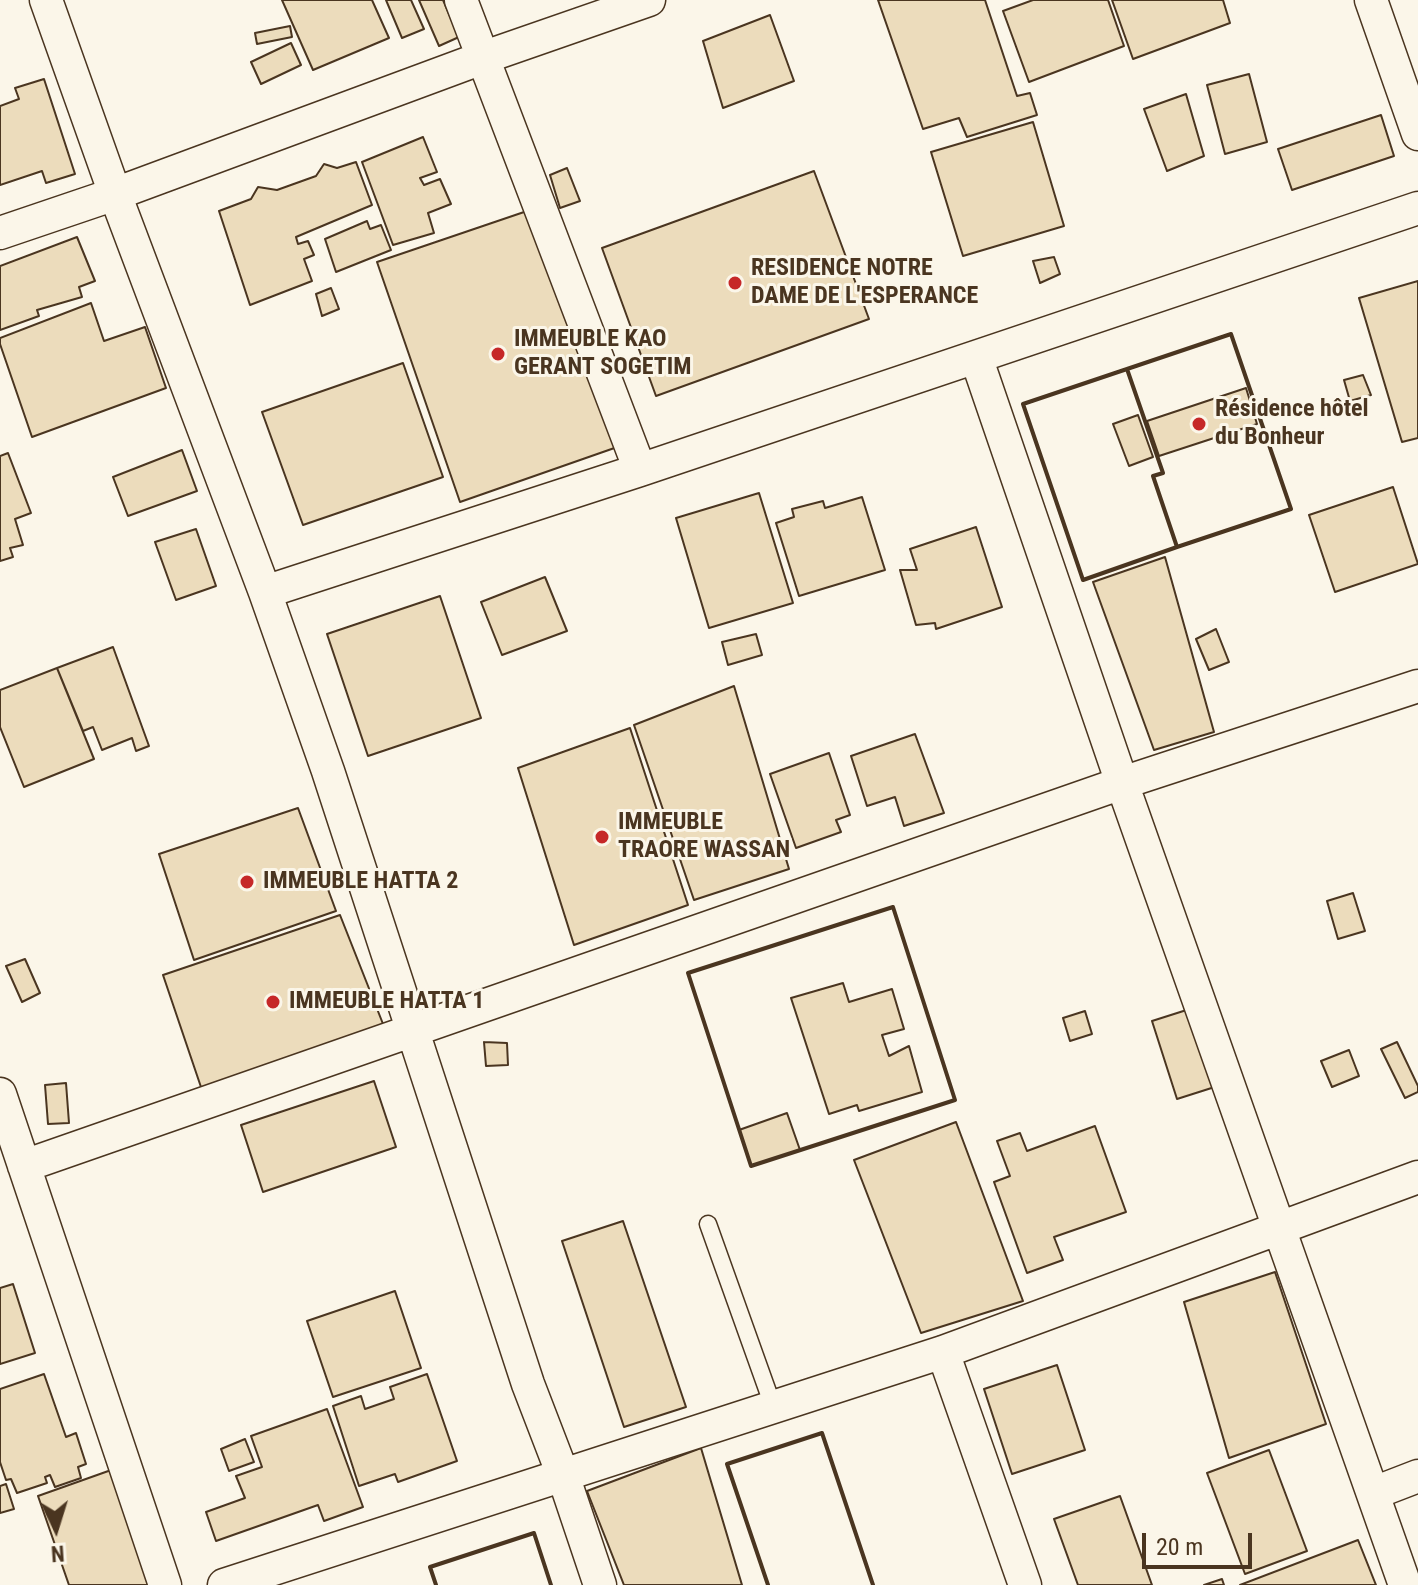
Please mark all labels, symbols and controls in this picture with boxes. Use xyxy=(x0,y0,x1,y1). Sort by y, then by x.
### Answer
place label: RESIDENCE NOTRE DAME DE L'ESPERANCE xyxy=(751,255,978,311)
marker: RESIDENCE NOTRE DAME DE L'ESPERANCE xyxy=(726,274,744,292)
place label: IMMEUBLE KAO GERANT SOGETIM xyxy=(514,326,692,382)
marker: IMMEUBLE KAO GERANT SOGETIM xyxy=(489,345,507,363)
place label: Résidence hôtel du Bonheur xyxy=(1215,396,1369,452)
marker: Résidence hôtel du Bonheur xyxy=(1190,415,1208,433)
place label: IMMEUBLE TRAORE WASSAN xyxy=(618,809,790,865)
marker: IMMEUBLE TRAORE WASSAN xyxy=(593,828,611,846)
place label: IMMEUBLE HATTA 2 xyxy=(263,868,458,896)
marker: IMMEUBLE HATTA 2 xyxy=(238,873,256,891)
place label: IMMEUBLE HATTA 1 xyxy=(289,988,484,1016)
marker: IMMEUBLE HATTA 1 xyxy=(264,993,282,1011)
north arrow xyxy=(16,1489,96,1569)
scale bar xyxy=(1146,1517,1256,1567)
text: 20 m xyxy=(1156,1533,1203,1561)
text: N xyxy=(50,1540,65,1566)

